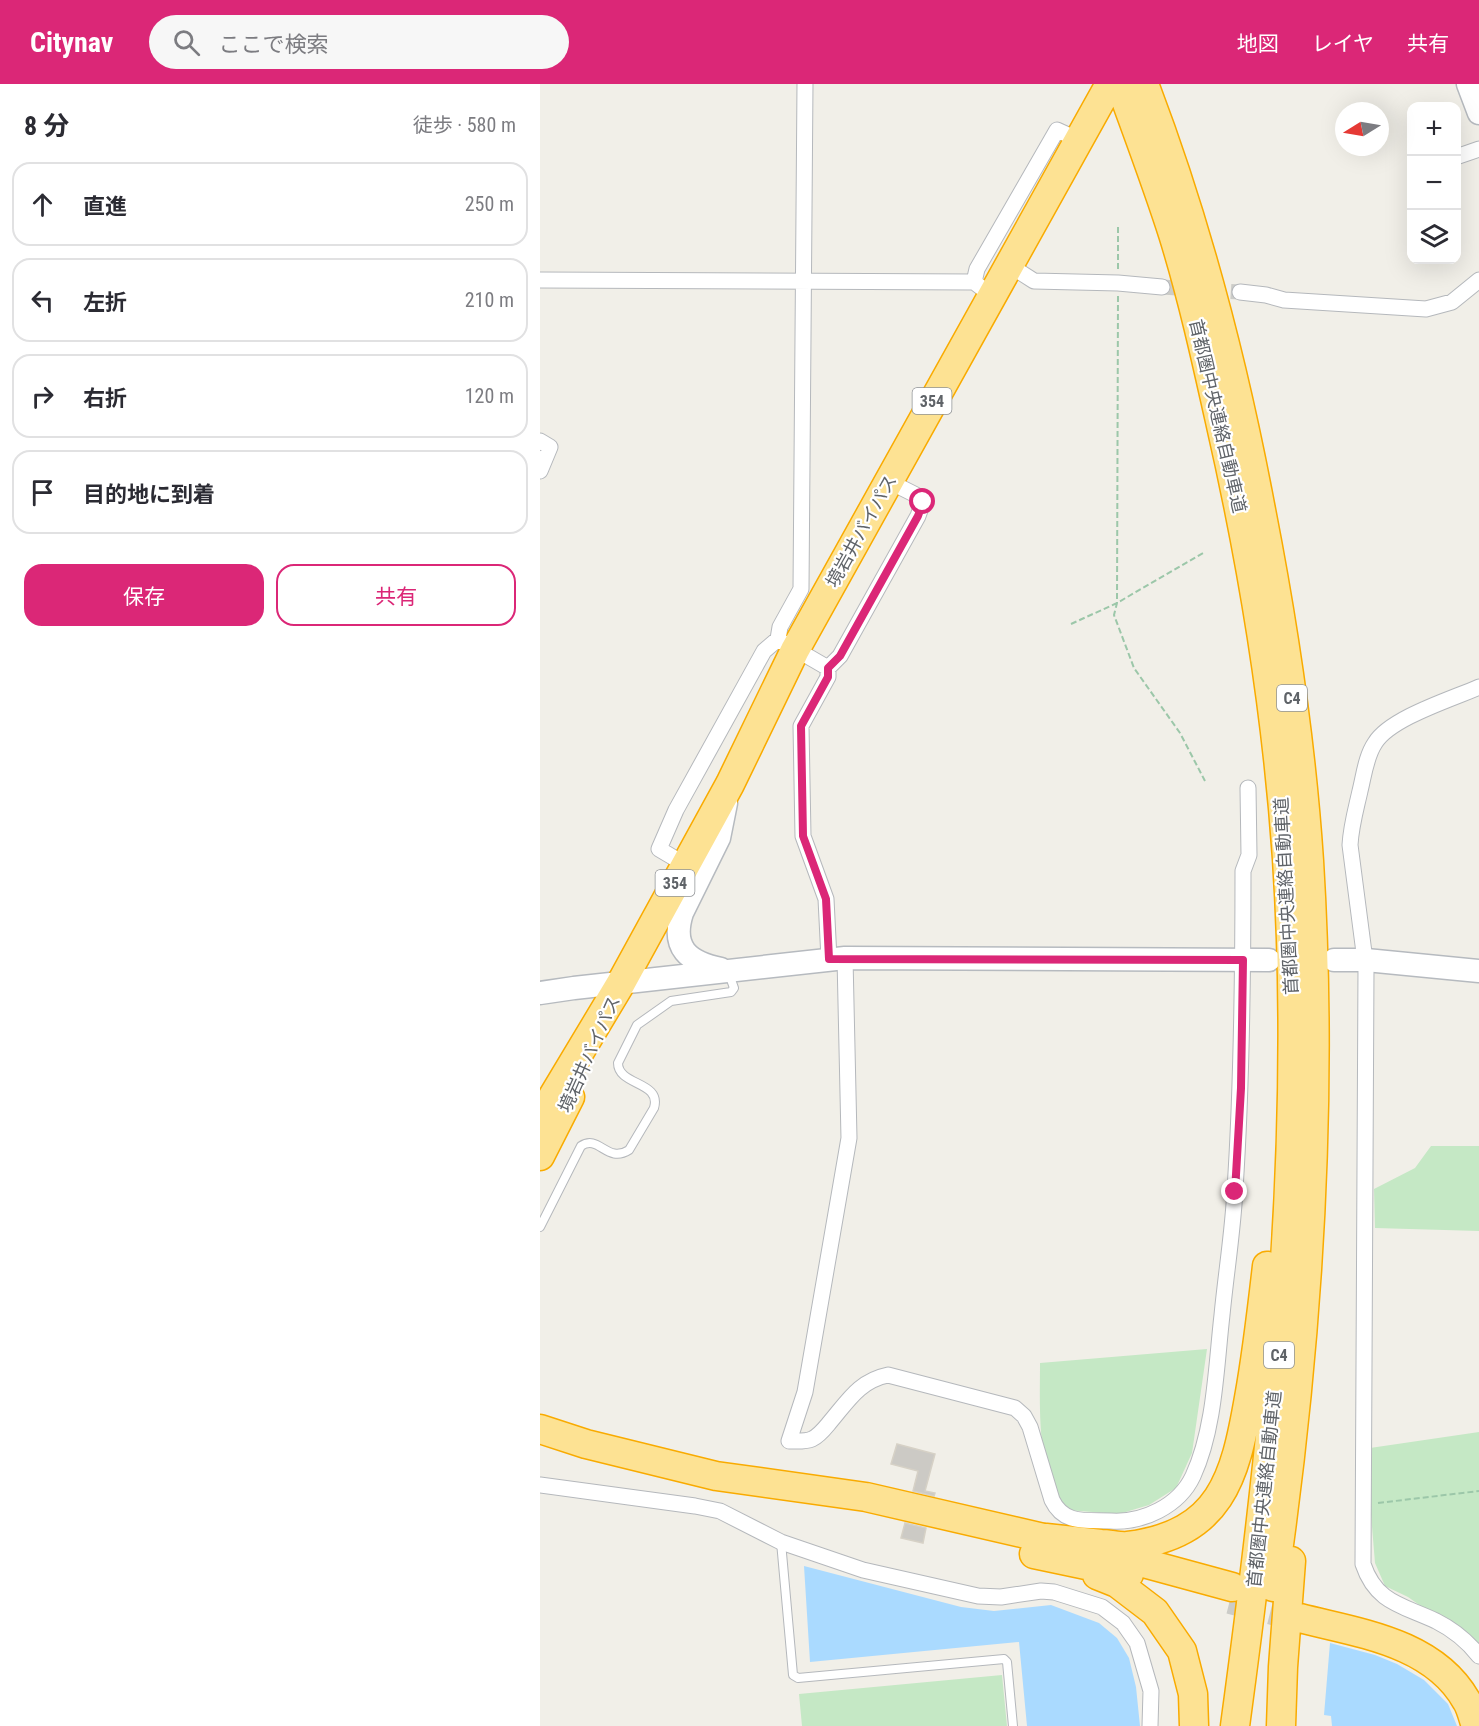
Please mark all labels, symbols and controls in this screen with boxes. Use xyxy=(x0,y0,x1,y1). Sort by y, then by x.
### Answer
search box xyxy=(149,15,569,69)
text: Citynav xyxy=(30,26,113,59)
icon: search xyxy=(170,26,203,59)
text: ここで検索 xyxy=(218,32,328,57)
text: 地図 xyxy=(1237,32,1279,56)
text: レイヤ xyxy=(1312,32,1374,56)
text: 共有 xyxy=(1407,32,1449,56)
north arrow xyxy=(1335,102,1389,156)
map controls xyxy=(1407,102,1461,264)
button: + xyxy=(1407,102,1461,156)
text: 8 分 xyxy=(24,111,69,141)
text: 徒歩 · 580 m xyxy=(413,113,516,137)
button: − xyxy=(1407,156,1461,210)
icon: ahead xyxy=(26,188,59,221)
text: 250 m xyxy=(465,192,514,216)
text: 直進 xyxy=(83,194,127,219)
button: layers xyxy=(1407,210,1461,264)
icon: left xyxy=(26,284,59,317)
text: 210 m xyxy=(465,288,514,312)
text: 左折 xyxy=(83,290,127,315)
street label: 首都圏中央連絡自動車道 xyxy=(1185,317,1251,515)
icon: right xyxy=(26,380,59,413)
text: 120 m xyxy=(465,384,514,408)
text: 右折 xyxy=(83,386,127,411)
road number: 354 xyxy=(912,388,952,414)
street label: 境岩井バイパス xyxy=(821,471,901,591)
icon: arrive xyxy=(26,476,59,509)
text: 目的地に到着 xyxy=(83,482,215,507)
route start xyxy=(909,488,935,514)
button: 保存 xyxy=(24,564,264,626)
button: 共有 xyxy=(276,564,516,626)
road number: C4 xyxy=(1277,685,1307,711)
street label: 首都圏中央連絡自動車道 xyxy=(1270,797,1302,995)
road number: 354 xyxy=(656,870,694,896)
street label: 境岩井バイパス xyxy=(554,992,624,1116)
route end xyxy=(1221,1178,1247,1204)
road number: C4 xyxy=(1264,1342,1294,1368)
street label: 首都圏中央連絡自動車道 xyxy=(1243,1389,1285,1589)

